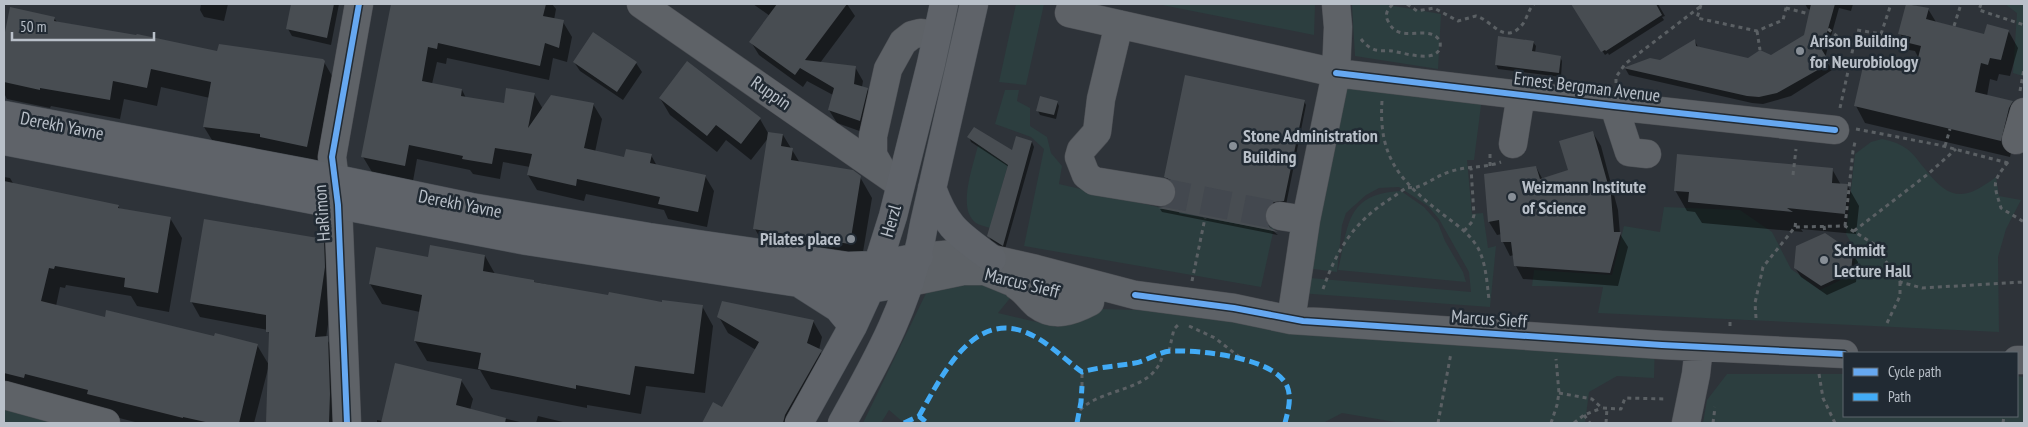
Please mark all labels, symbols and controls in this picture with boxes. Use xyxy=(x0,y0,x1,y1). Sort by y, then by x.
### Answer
scale bar xyxy=(12,10,155,42)
text: 50 m xyxy=(20,17,46,36)
place label: Arison Building for Neurobiology xyxy=(1809,29,1919,73)
marker: Arison Building for Neurobiology xyxy=(1794,45,1806,57)
street label: Ernest Bergman Avenue xyxy=(1513,66,1661,107)
street label: Ruppin xyxy=(747,71,796,115)
street label: Derekh Yavne xyxy=(19,106,106,145)
place label: Stone Administration Building xyxy=(1243,124,1378,168)
marker: Stone Administration Building xyxy=(1227,140,1239,152)
place label: Weizmann Institute of Science xyxy=(1521,175,1646,219)
street label: HaRimon xyxy=(308,184,335,242)
street label: Derekh Yavne xyxy=(417,184,504,223)
marker: Weizmann Institute of Science xyxy=(1506,191,1518,203)
street label: Herzl xyxy=(875,201,906,240)
place label: Pilates place xyxy=(760,227,841,250)
marker: Pilates place xyxy=(845,233,857,245)
place label: Schmidt Lecture Hall xyxy=(1834,238,1912,282)
marker: Schmidt Lecture Hall xyxy=(1818,254,1830,266)
street label: Marcus Sieff xyxy=(982,262,1063,303)
street label: Marcus Sieff xyxy=(1450,304,1529,333)
legend xyxy=(1843,352,2018,417)
text: Cycle path xyxy=(1888,362,1941,381)
text: Path xyxy=(1888,387,1911,406)

